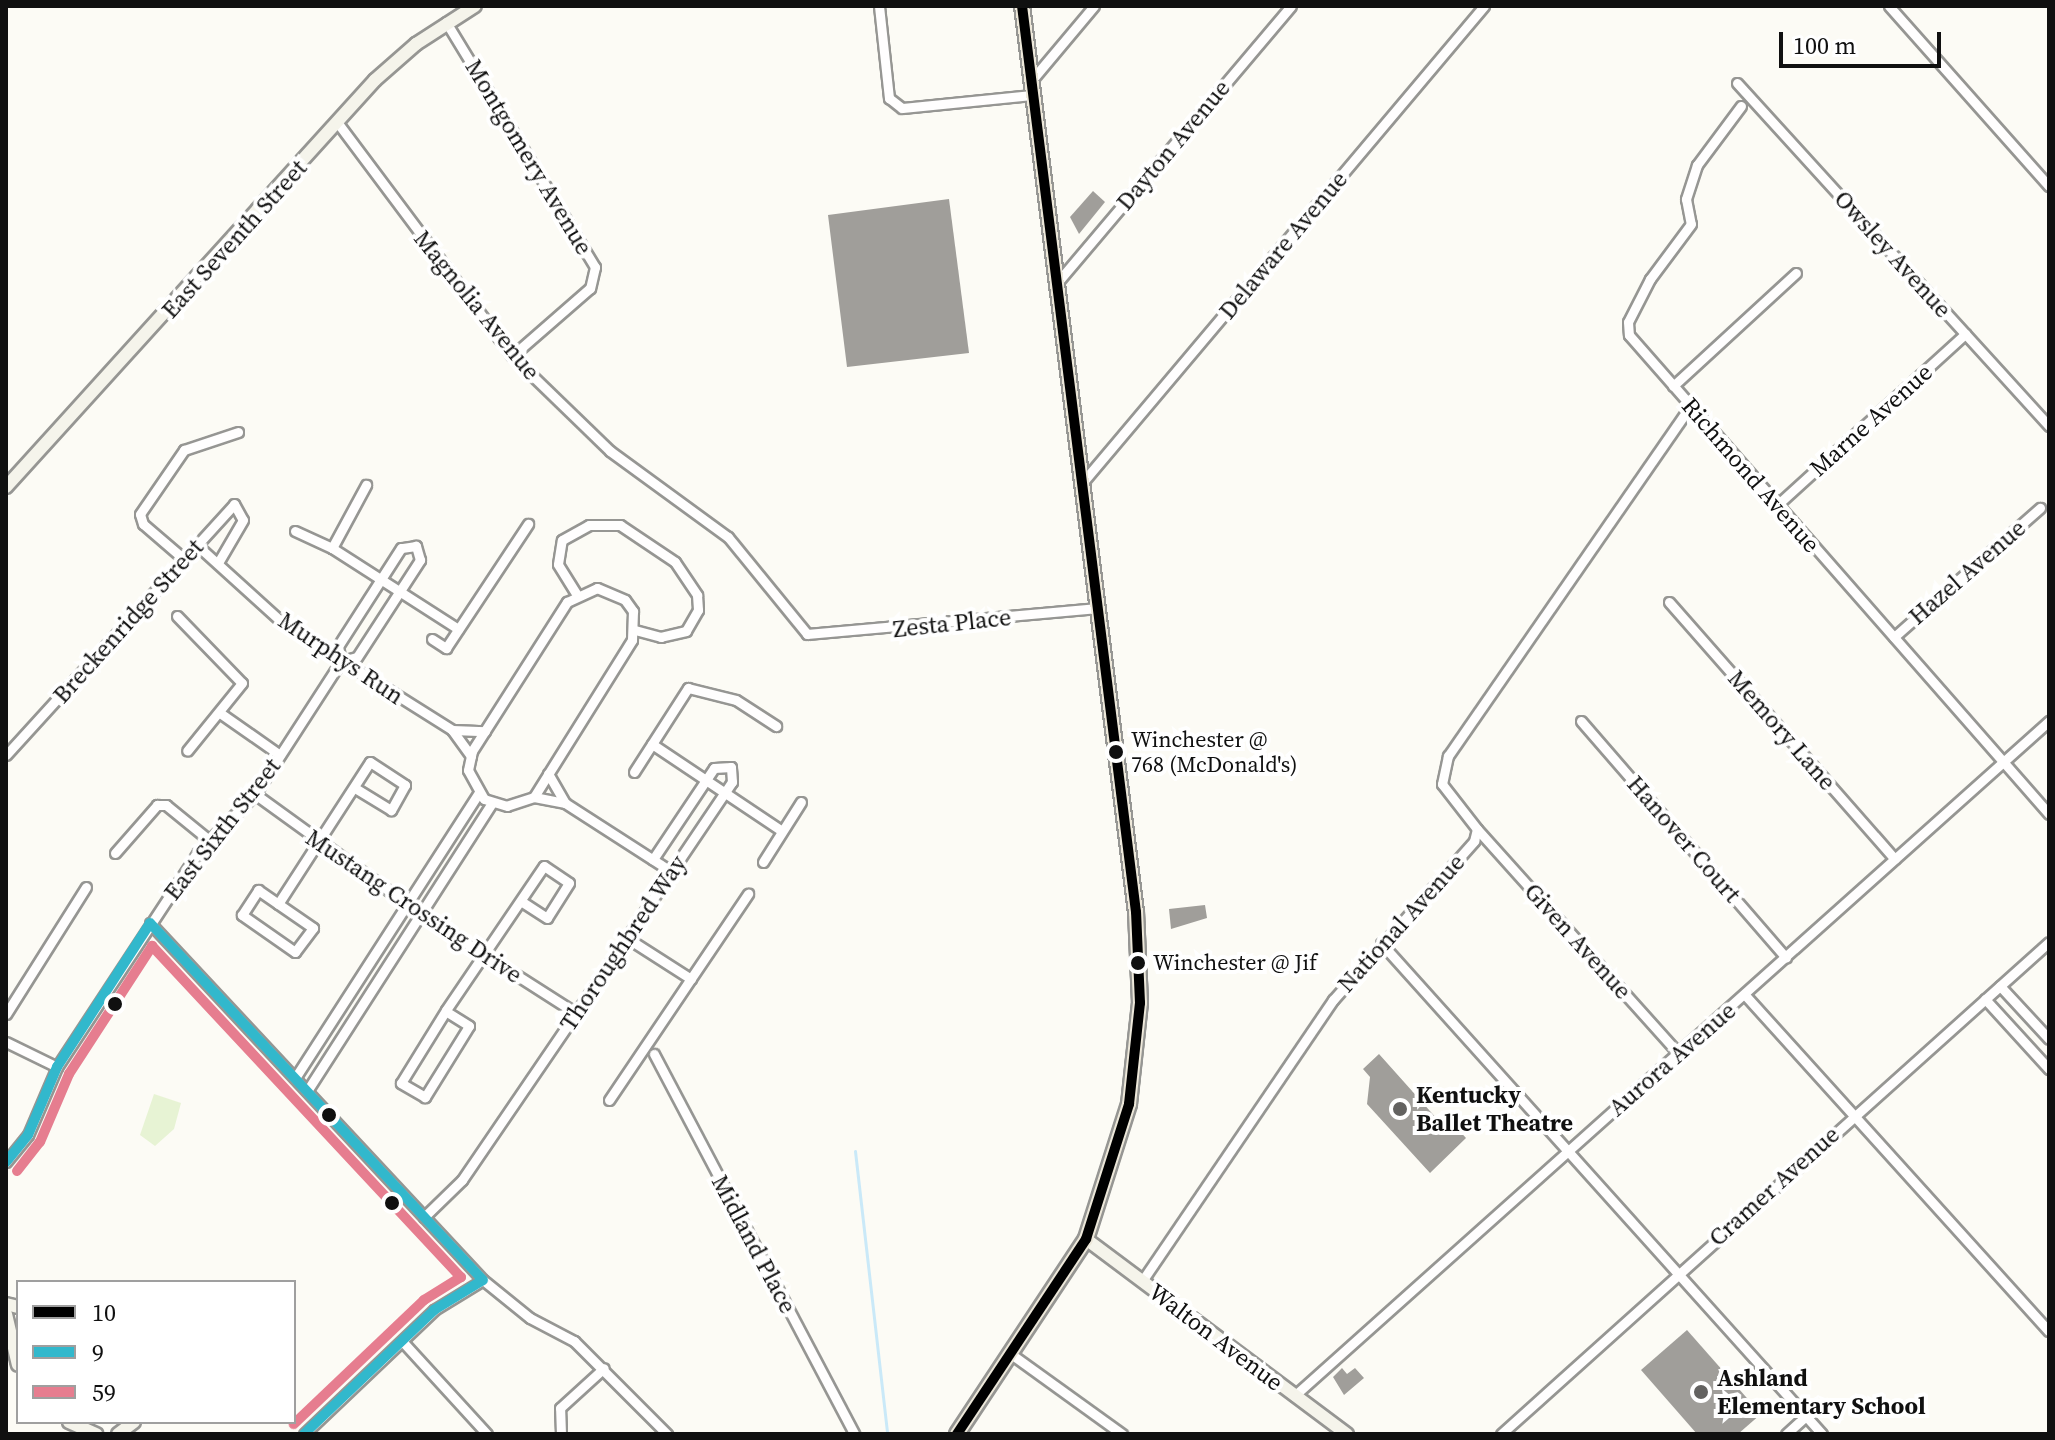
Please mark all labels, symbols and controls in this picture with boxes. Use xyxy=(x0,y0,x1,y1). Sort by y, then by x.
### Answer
scale bar xyxy=(1783,16,1945,66)
text: 100 m xyxy=(1793,29,1856,62)
street label: Montgomery Avenue xyxy=(459,54,599,260)
street label: Dayton Avenue xyxy=(1110,74,1236,216)
street label: East Seventh Street xyxy=(155,154,313,324)
street label: Delaware Avenue xyxy=(1213,165,1353,325)
street label: Owsley Avenue xyxy=(1828,185,1958,323)
street label: Magnolia Avenue xyxy=(408,224,546,386)
street label: Marne Avenue xyxy=(1804,358,1938,482)
street label: Richmond Avenue xyxy=(1676,392,1826,558)
street label: Hazel Avenue xyxy=(1903,514,2031,630)
street label: Breckenridge Street xyxy=(47,533,209,709)
street label: Zesta Place xyxy=(891,602,1013,644)
street label: Murphys Run xyxy=(273,606,409,710)
street label: Memory Lane xyxy=(1722,664,1842,796)
place label: Winchester @ 768 (McDonald's) xyxy=(1131,726,1297,778)
marker: Winchester @ 768 (McDonald's) xyxy=(1108,744,1124,760)
street label: East Sixth Street xyxy=(158,752,286,906)
street label: Hanover Court xyxy=(1621,770,1747,908)
street label: Mustang Crossing Drive xyxy=(300,823,528,989)
street label: National Avenue xyxy=(1331,848,1471,998)
street label: Thoroughbred Way xyxy=(553,849,693,1037)
street label: Given Avenue xyxy=(1518,877,1638,1005)
place label: Winchester @ Jif xyxy=(1153,950,1317,976)
marker: Winchester @ Jif xyxy=(1130,955,1146,971)
unlabelled marker xyxy=(107,996,123,1012)
street label: Aurora Avenue xyxy=(1603,996,1741,1122)
place label: Kentucky Ballet Theatre xyxy=(1416,1081,1573,1137)
marker: Kentucky Ballet Theatre xyxy=(1391,1100,1409,1118)
unlabelled marker xyxy=(321,1107,337,1123)
street label: Cramer Avenue xyxy=(1703,1120,1845,1252)
street label: Midland Place xyxy=(706,1170,802,1318)
unlabelled marker xyxy=(384,1195,400,1211)
street label: Walton Avenue xyxy=(1143,1277,1289,1397)
legend xyxy=(16,1280,296,1424)
text: 10 xyxy=(92,1296,116,1329)
text: 9 xyxy=(92,1336,104,1369)
place label: Ashland Elementary School xyxy=(1717,1364,1926,1420)
text: 59 xyxy=(92,1376,116,1409)
marker: Ashland Elementary School xyxy=(1692,1383,1710,1401)

